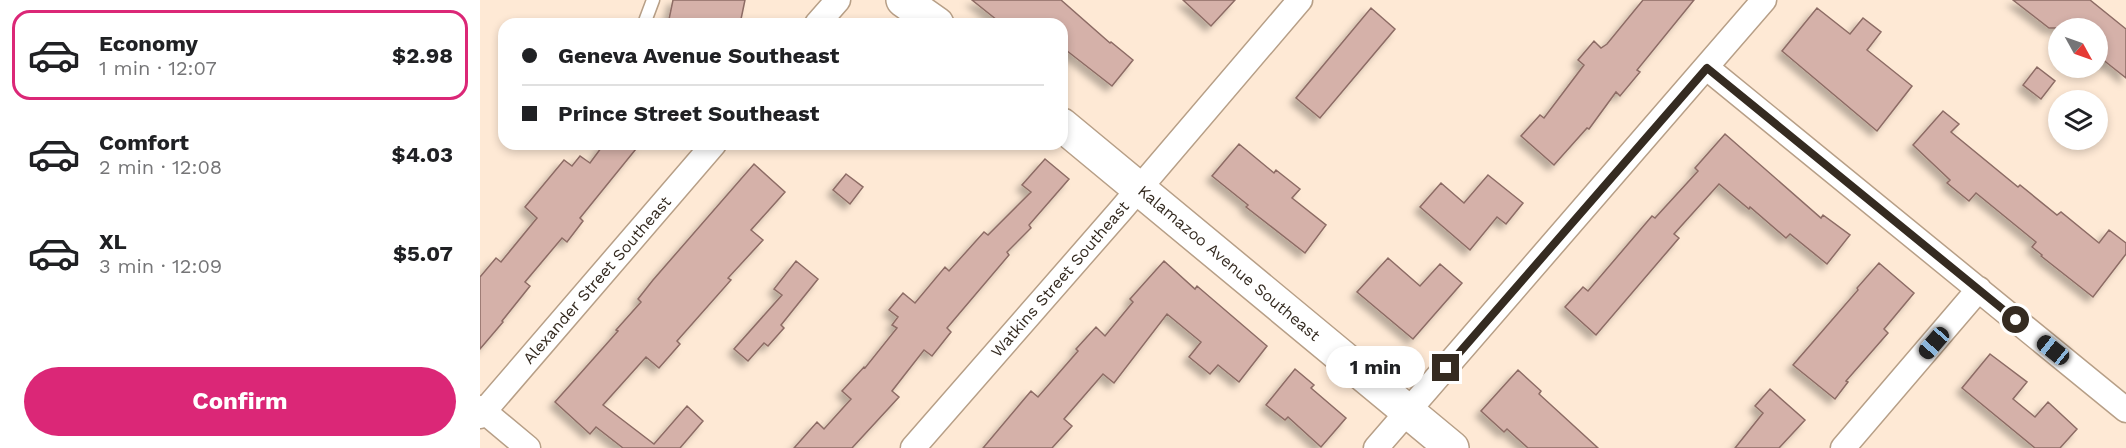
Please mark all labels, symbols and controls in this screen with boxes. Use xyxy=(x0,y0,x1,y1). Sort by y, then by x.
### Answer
north arrow xyxy=(2048,18,2108,78)
map controls xyxy=(2048,18,2108,150)
icon: car xyxy=(27,28,81,82)
text: Economy xyxy=(99,31,198,56)
text: $2.98 xyxy=(392,43,453,68)
text: Geneva Avenue Southeast xyxy=(558,43,839,68)
text: 1 min · 12:07 xyxy=(99,56,217,80)
button: layers xyxy=(2048,90,2108,150)
text: Prince Street Southeast xyxy=(558,101,819,126)
icon: car xyxy=(27,127,81,181)
text: Comfort xyxy=(99,130,189,155)
text: $4.03 xyxy=(392,142,453,167)
text: 2 min · 12:08 xyxy=(99,155,222,179)
street label: Kalamazoo Avenue Southeast xyxy=(1134,181,1324,345)
street label: Alexander Street Southeast xyxy=(519,192,675,368)
street label: Watkins Street Southeast xyxy=(987,197,1133,361)
icon: car xyxy=(27,226,81,280)
text: XL xyxy=(99,229,127,254)
text: $5.07 xyxy=(393,241,453,266)
text: 3 min · 12:09 xyxy=(99,254,222,278)
route start xyxy=(2002,306,2029,333)
car xyxy=(1915,324,1953,362)
car xyxy=(2033,332,2073,368)
callout: 1 min xyxy=(1326,347,1425,389)
route end xyxy=(1432,354,1459,381)
text: 1 min xyxy=(1350,355,1401,379)
button: Confirm xyxy=(24,367,456,436)

